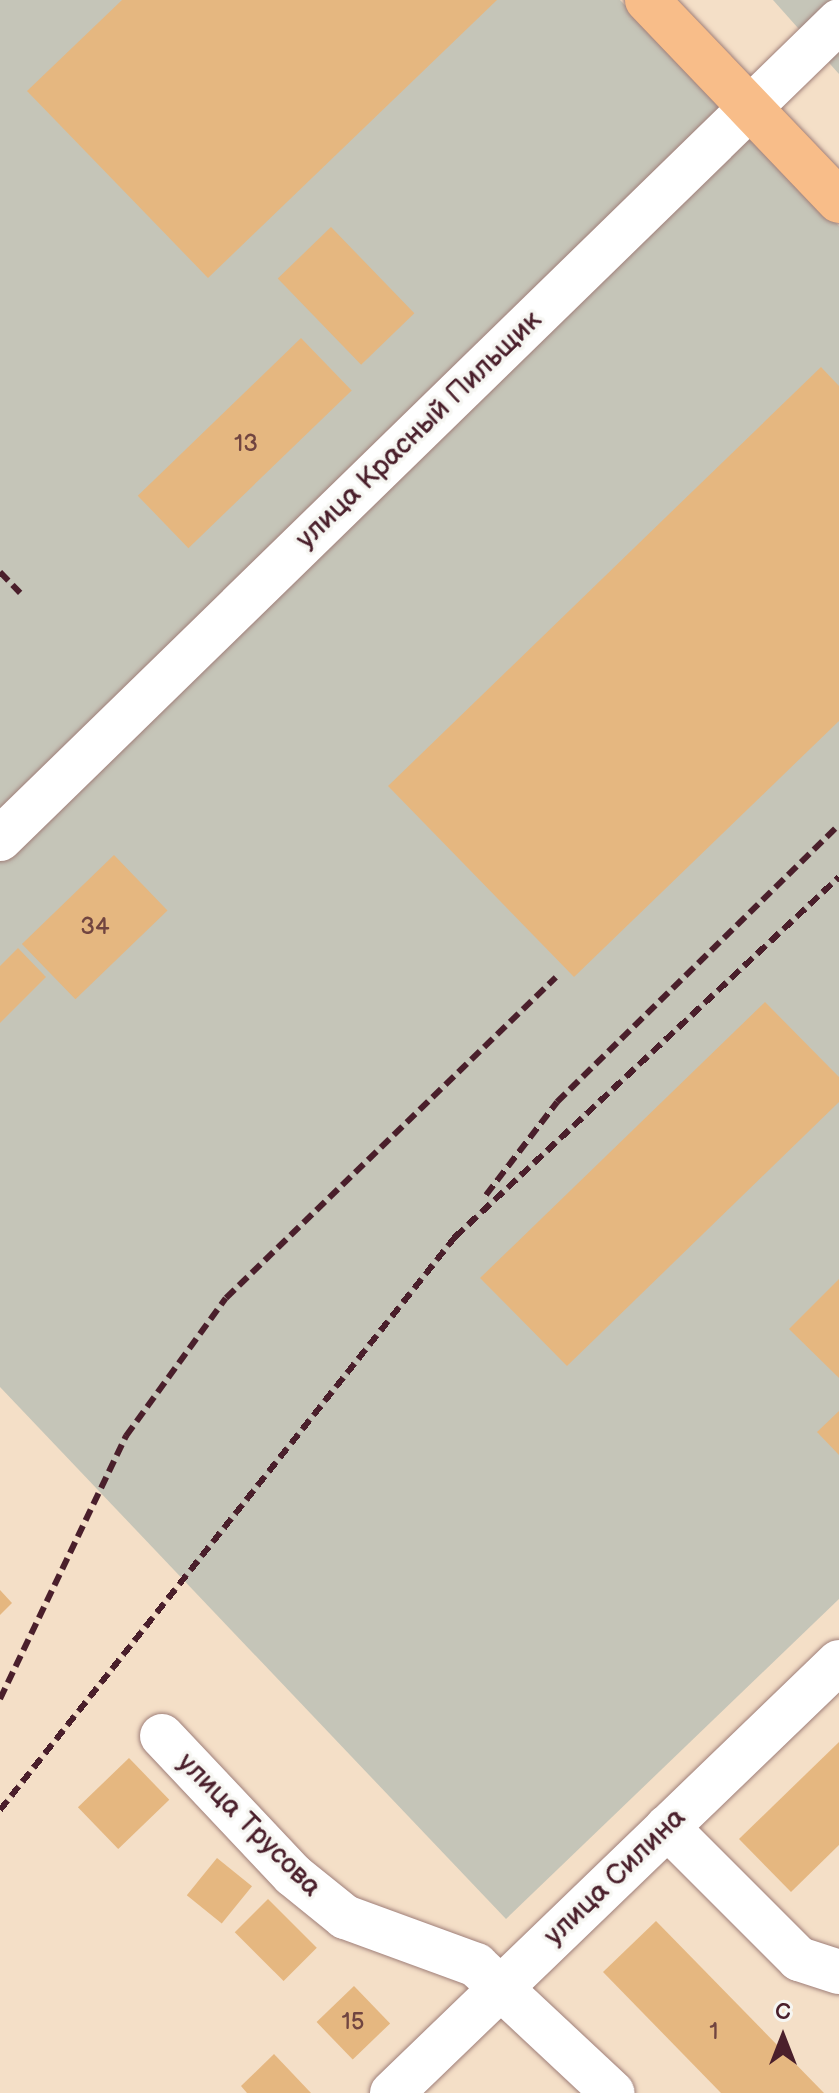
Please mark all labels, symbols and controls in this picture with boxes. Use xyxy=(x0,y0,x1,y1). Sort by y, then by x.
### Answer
street label: улица Красный Пильщик xyxy=(289,304,549,556)
house number: 13 xyxy=(234,430,258,458)
house number: 34 xyxy=(80,913,110,941)
street label: улица Трусова xyxy=(170,1746,328,1904)
street label: улица Силина xyxy=(537,1801,693,1953)
north arrow xyxy=(743,1997,823,2077)
text: С xyxy=(775,1999,791,2026)
house number: 15 xyxy=(341,2008,365,2036)
house number: 1 xyxy=(709,2018,719,2046)

